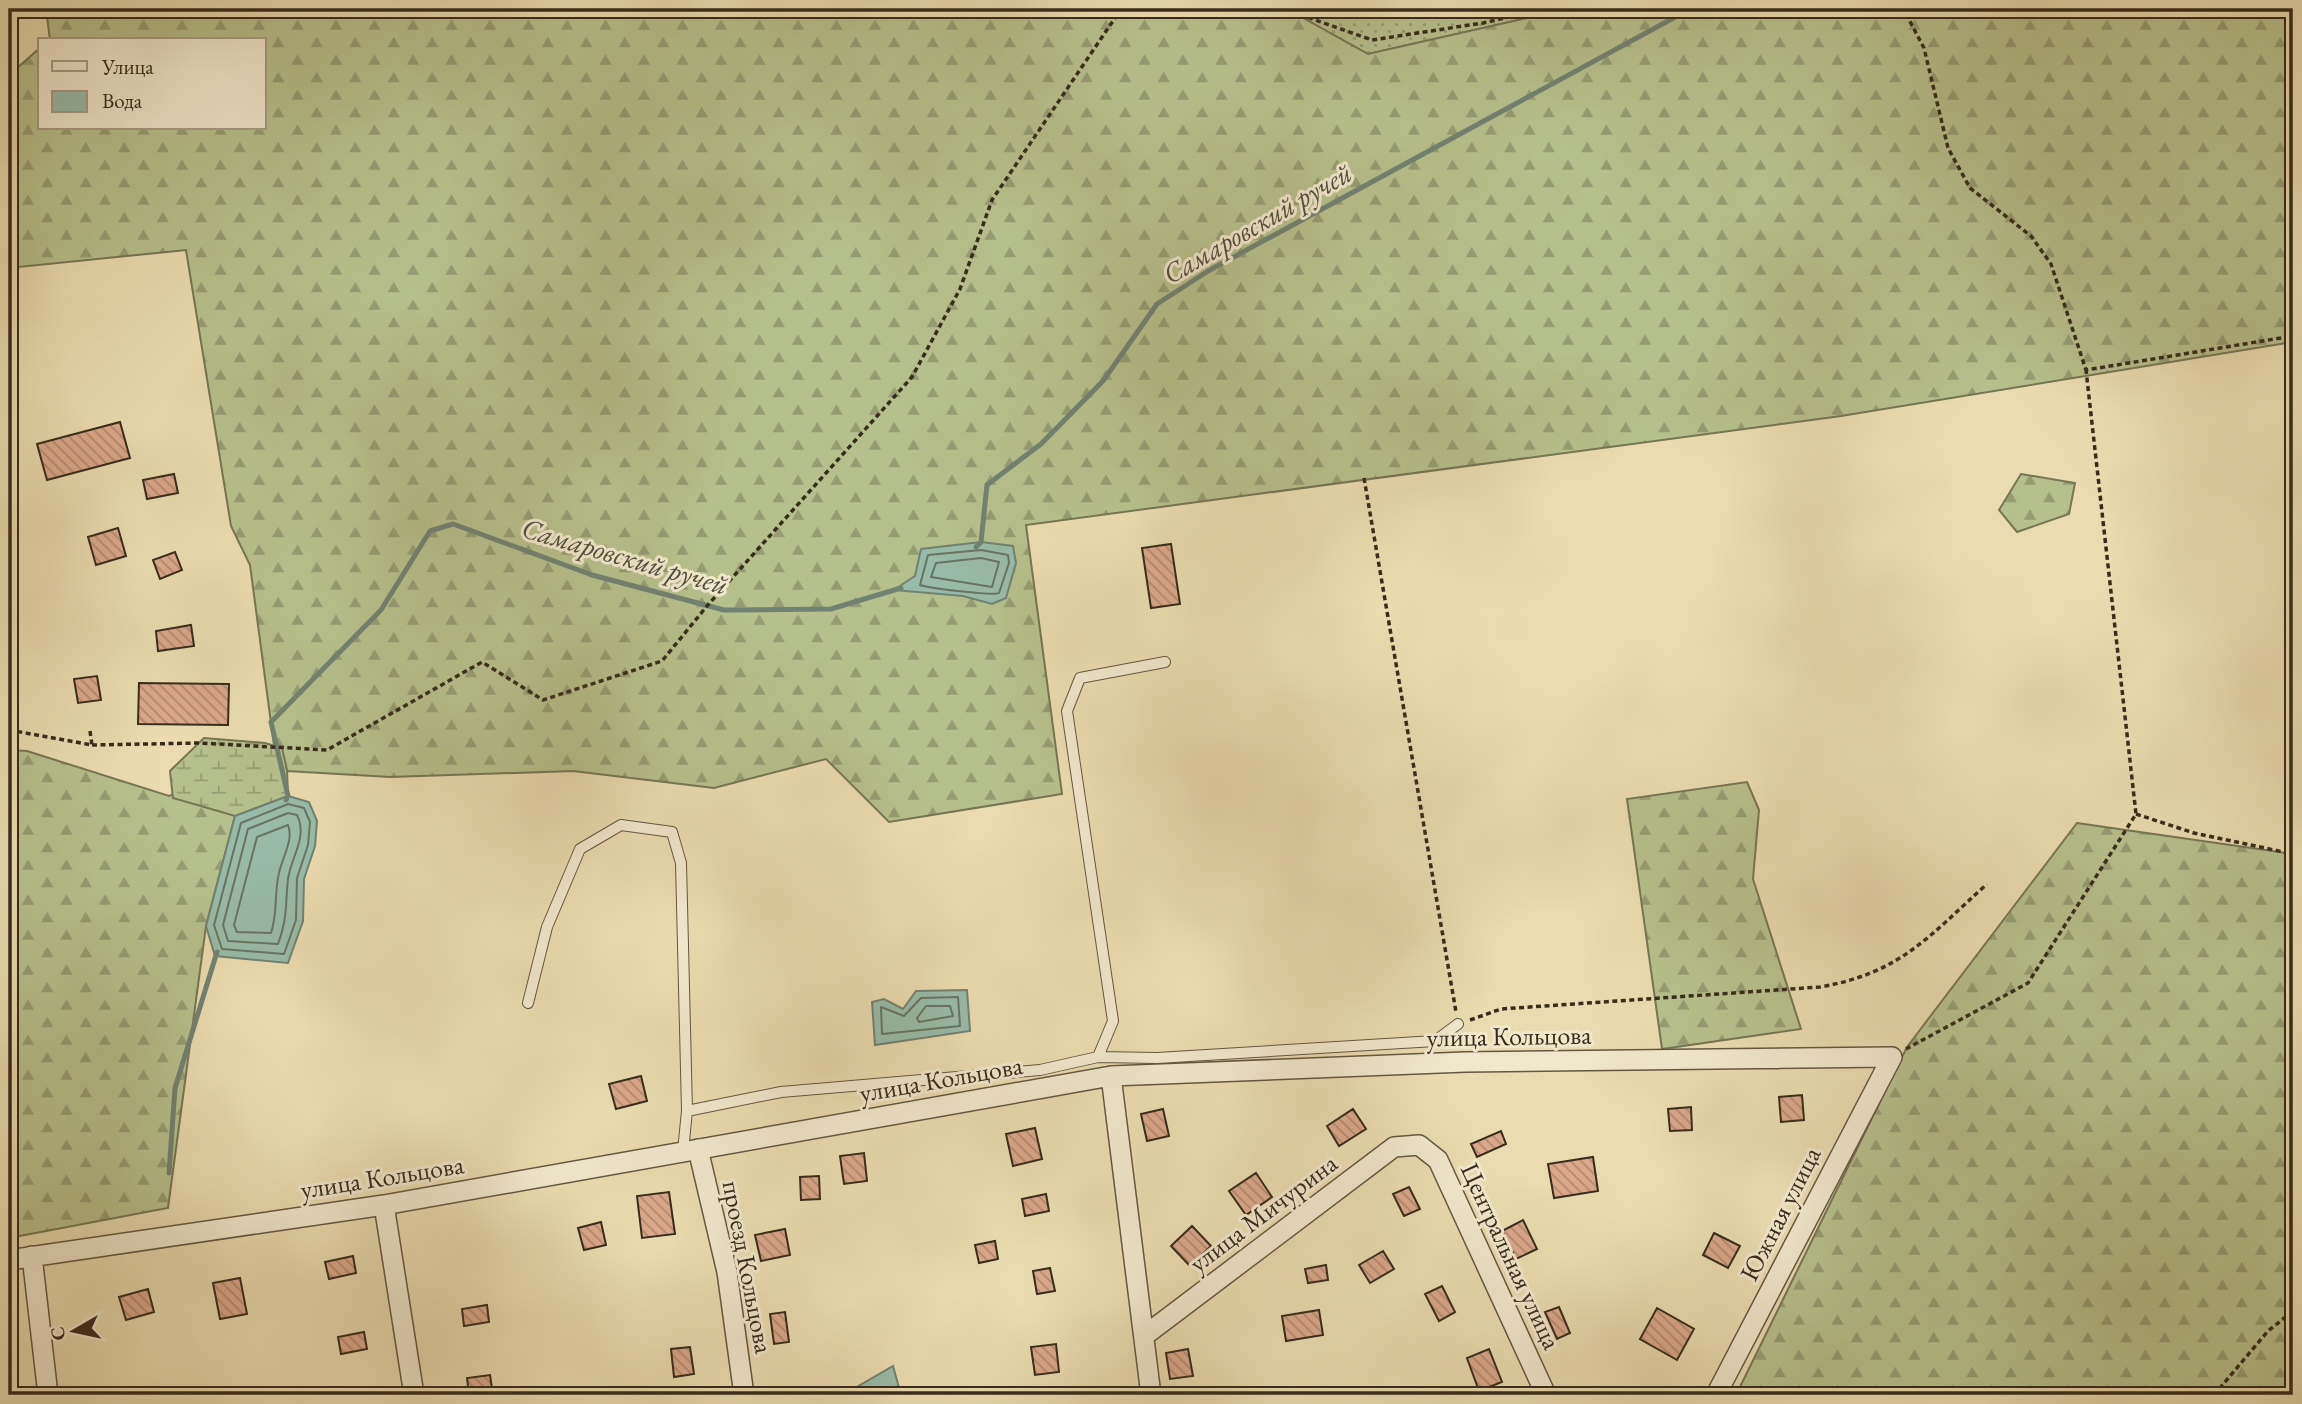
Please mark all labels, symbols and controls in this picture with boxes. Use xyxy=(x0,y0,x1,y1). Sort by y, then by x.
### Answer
legend xyxy=(38,38,266,130)
text: Улица xyxy=(101,53,154,80)
text: Вода xyxy=(102,87,143,114)
water label: Самаровский ручей xyxy=(1156,154,1358,292)
water label: Самаровский ручей xyxy=(518,509,732,603)
street label: улица Кольцова xyxy=(1426,1018,1592,1054)
street label: улица Кольцова xyxy=(857,1048,1026,1110)
street label: Южная улица xyxy=(1732,1141,1829,1287)
street label: улица Мичурина xyxy=(1182,1146,1345,1280)
street label: улица Кольцова xyxy=(298,1147,467,1207)
street label: Центральная улица xyxy=(1453,1157,1569,1355)
street label: проезд Кольцова xyxy=(715,1178,782,1357)
north arrow xyxy=(38,1296,108,1366)
text: С xyxy=(44,1325,71,1342)

